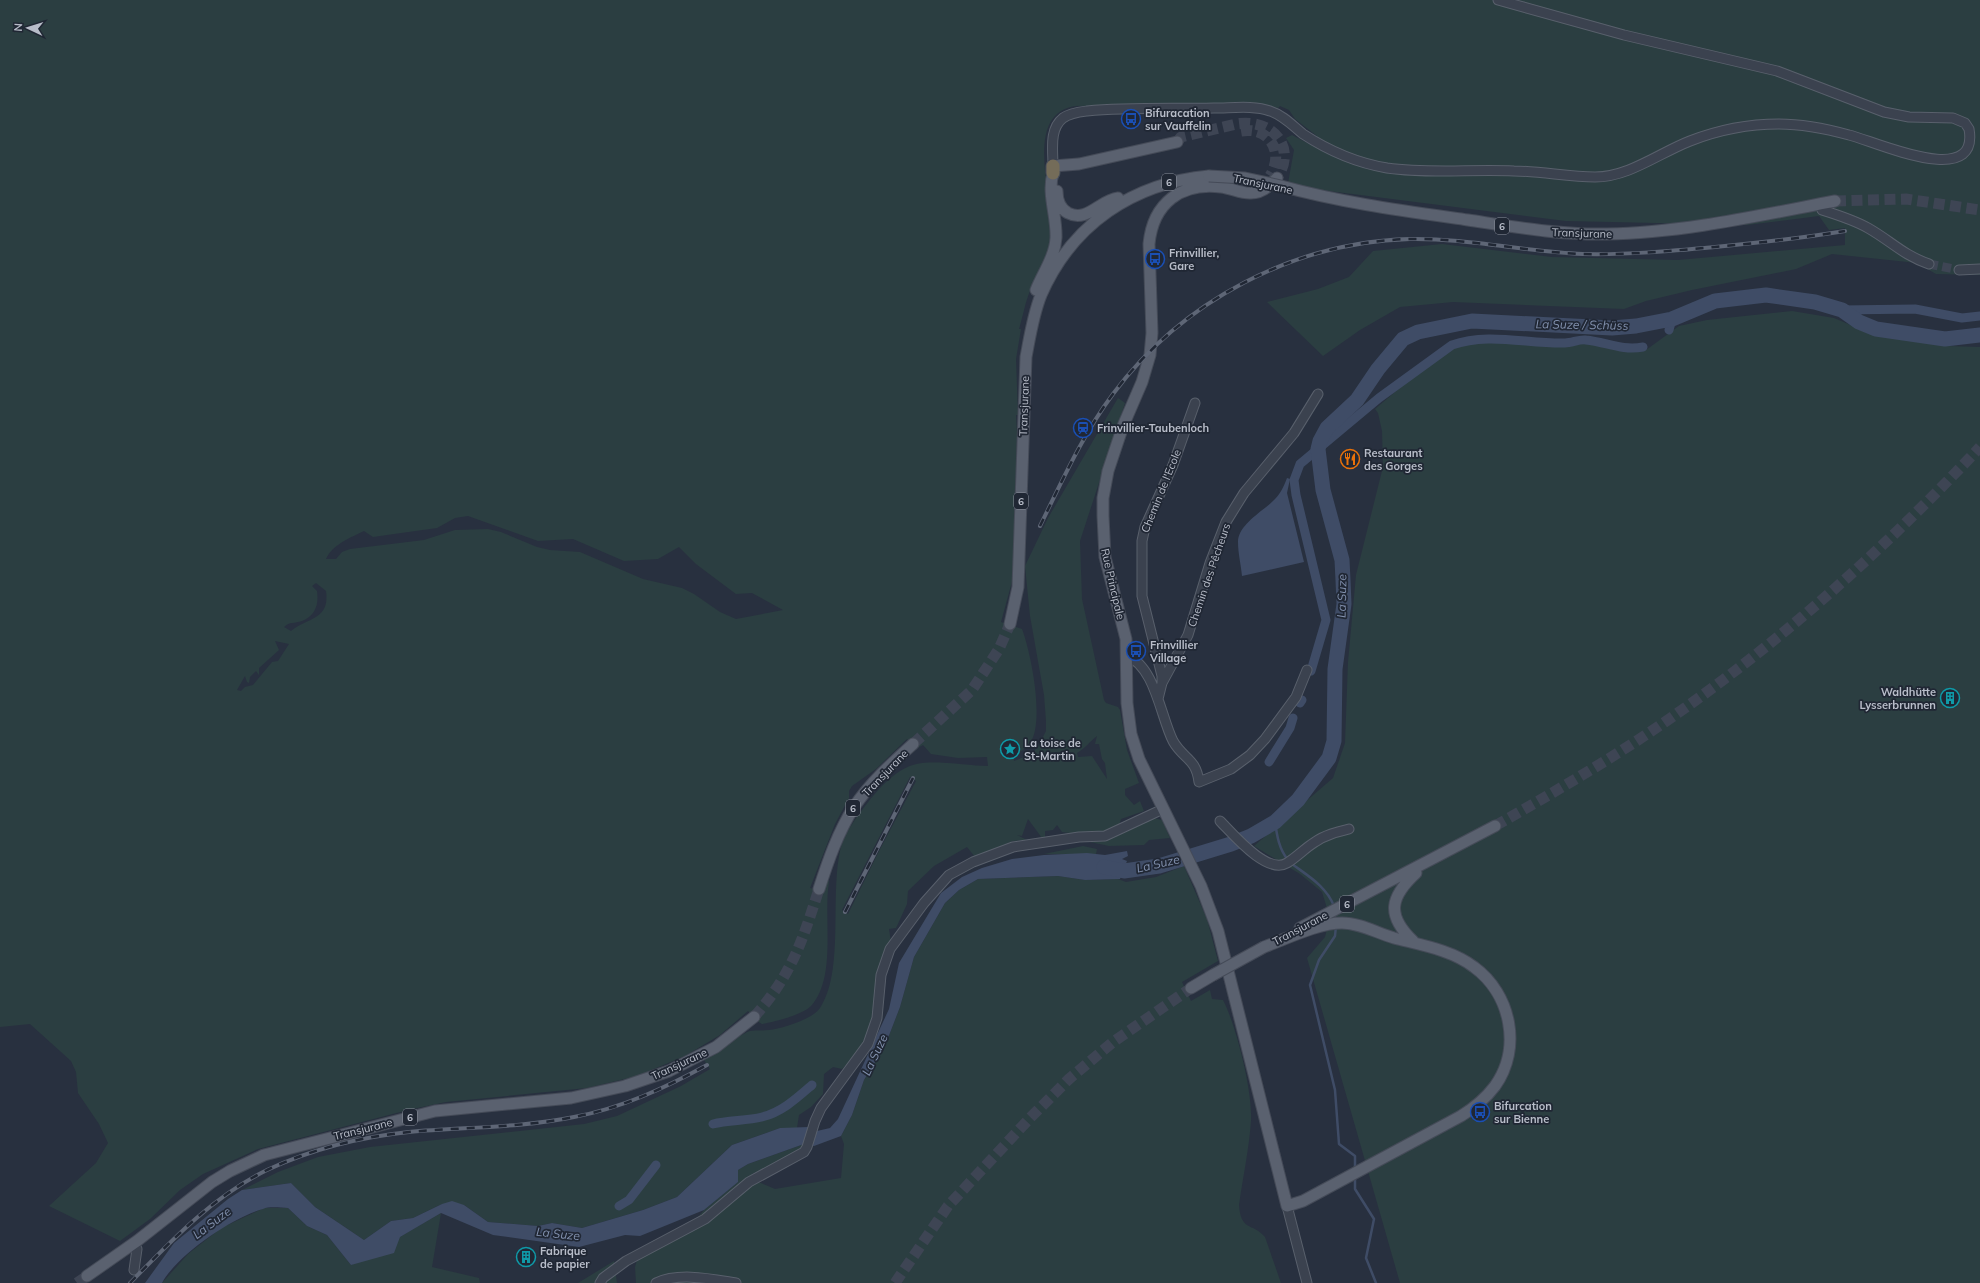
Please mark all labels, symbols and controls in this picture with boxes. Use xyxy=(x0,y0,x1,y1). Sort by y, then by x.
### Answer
north arrow xyxy=(8,8,48,48)
text: N xyxy=(11,23,25,32)
place label: Bifuracation sur Vauffelin xyxy=(1145,106,1211,133)
bus stop icon: Bifuracation sur Vauffelin xyxy=(1120,108,1142,130)
street label: Transjurane xyxy=(1232,171,1294,197)
road number: 6 xyxy=(1162,174,1176,190)
road number: 6 xyxy=(1495,218,1509,234)
street label: Transjurane xyxy=(1552,225,1612,241)
place label: Frinvillier, Gare xyxy=(1169,246,1220,273)
bus stop icon: Frinvillier, Gare xyxy=(1144,248,1166,270)
water label: La Suze / Schüss xyxy=(1535,316,1629,333)
street label: Transjurane xyxy=(1016,376,1032,436)
station icon: Frinvillier-Taubenloch xyxy=(1072,417,1094,439)
place label: Frinvillier-Taubenloch xyxy=(1097,421,1209,435)
place label: Restaurant des Gorges xyxy=(1364,446,1423,473)
street label: Chemin de l'Ecole xyxy=(1138,447,1184,535)
restaurant icon: Restaurant des Gorges xyxy=(1339,448,1361,470)
road number: 6 xyxy=(1014,493,1028,509)
street label: Chemin des Pêcheurs xyxy=(1185,521,1233,629)
street label: Rue Principale xyxy=(1098,547,1128,621)
water label: La Suze xyxy=(1334,573,1349,618)
place label: Frinvillier Village xyxy=(1149,638,1198,665)
bus stop icon: Frinvillier Village xyxy=(1125,640,1147,662)
place label: Waldhütte Lysserbrunnen xyxy=(1859,685,1936,712)
building icon: Waldhütte Lysserbrunnen xyxy=(1939,687,1961,709)
place label: La toise de St-Martin xyxy=(1024,736,1081,763)
place icon: La toise de St-Martin xyxy=(999,738,1021,760)
street label: Transjurane xyxy=(859,746,911,800)
road number: 6 xyxy=(846,800,860,816)
water label: La Suze xyxy=(1135,851,1181,876)
road number: 6 xyxy=(1340,896,1354,912)
street label: Transjurane xyxy=(1270,908,1330,948)
water label: La Suze xyxy=(858,1031,891,1078)
street label: Transjurane xyxy=(649,1045,709,1083)
place label: Bifurcation sur Bienne xyxy=(1494,1099,1552,1126)
bus stop icon: Bifurcation sur Bienne xyxy=(1469,1101,1491,1123)
road number: 6 xyxy=(403,1109,417,1125)
street label: Transjurane xyxy=(332,1115,394,1143)
water label: La Suze xyxy=(190,1203,234,1242)
water label: La Suze xyxy=(535,1224,581,1243)
place label: Fabrique de papier xyxy=(540,1244,590,1271)
building icon: Fabrique de papier xyxy=(515,1246,537,1268)

